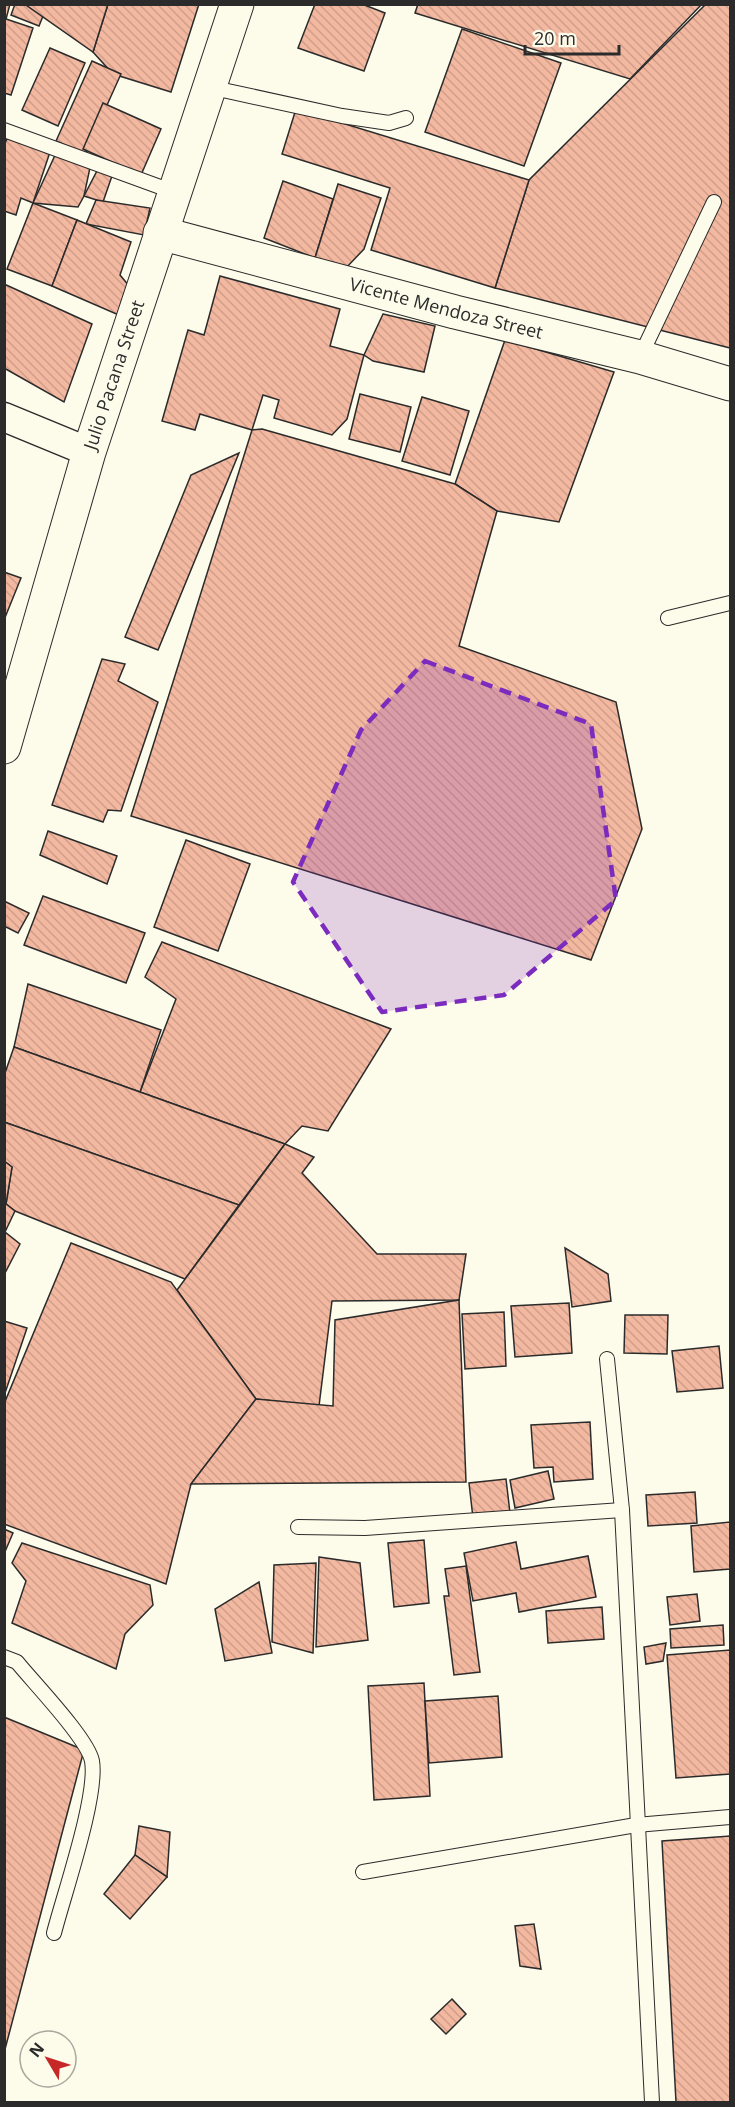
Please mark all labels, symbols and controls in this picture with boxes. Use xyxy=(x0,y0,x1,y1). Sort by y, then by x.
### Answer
scale bar xyxy=(525,18,620,56)
text: 20 m xyxy=(534,26,576,50)
street label: Vicente Mendoza Street xyxy=(347,271,546,344)
street label: Julio Pacana Street xyxy=(77,297,149,455)
north arrow xyxy=(18,2029,78,2089)
text: N xyxy=(24,2038,49,2062)

